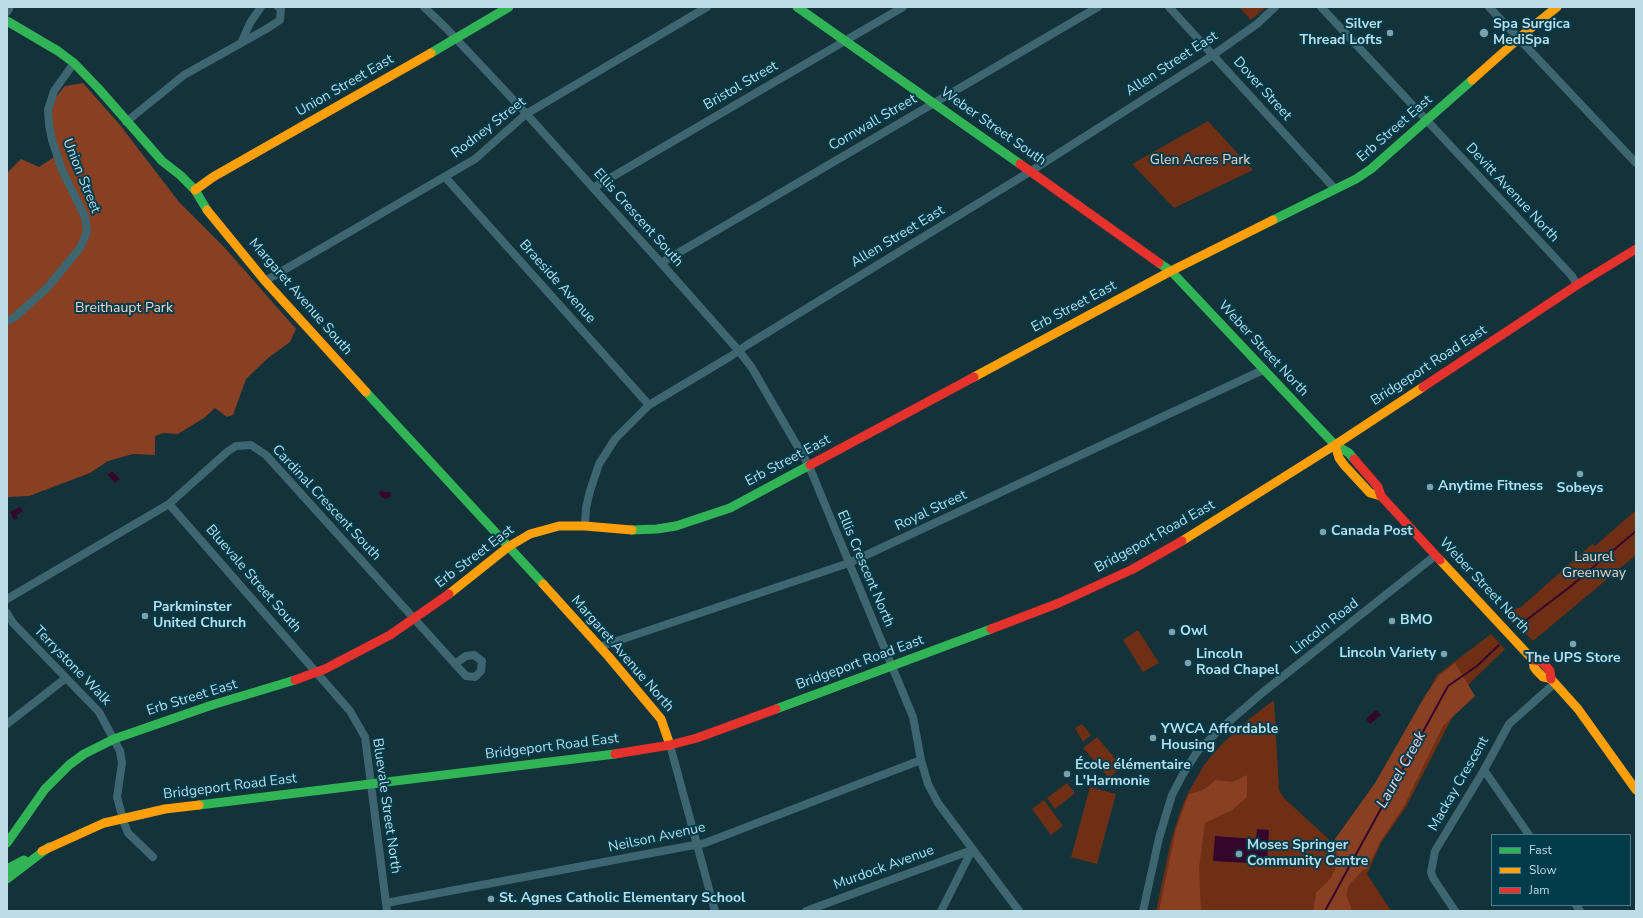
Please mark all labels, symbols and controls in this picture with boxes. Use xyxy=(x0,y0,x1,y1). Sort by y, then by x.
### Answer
place label: Silver Thread Lofts xyxy=(1300,17,1382,50)
place label: Spa Surgica MediSpa xyxy=(1493,17,1570,50)
marker: Spa Surgica MediSpa xyxy=(1478,27,1490,39)
street label: Allen Street East xyxy=(1123,28,1221,100)
marker: Silver Thread Lofts xyxy=(1385,28,1395,38)
street label: Union Street East xyxy=(293,51,397,121)
street label: Dover Street xyxy=(1229,54,1295,124)
street label: Bristol Street xyxy=(701,58,781,114)
street label: Weber Street South xyxy=(937,84,1049,170)
street label: Cornwall Street xyxy=(826,91,920,155)
street label: Erb Street East xyxy=(1354,92,1436,166)
street label: Rodney Street xyxy=(449,94,529,162)
street label: Union Street xyxy=(58,136,104,216)
street label: Devitt Avenue North xyxy=(1462,140,1562,246)
park label: Glen Acres Park xyxy=(1150,153,1250,169)
street label: Ellis Crescent South xyxy=(590,166,686,270)
street label: Allen Street East xyxy=(848,202,948,272)
street label: Margaret Avenue South xyxy=(245,235,355,359)
street label: Braeside Avenue xyxy=(515,237,599,327)
street label: Erb Street East xyxy=(1029,278,1119,336)
street label: Weber Street North xyxy=(1214,298,1312,400)
park label: Breithaupt Park xyxy=(75,301,173,317)
street label: Bridgeport Road East xyxy=(1368,322,1490,410)
street label: Erb Street East xyxy=(743,432,833,490)
street label: Cardinal Crescent South xyxy=(268,442,384,564)
marker: Sobeys xyxy=(1575,469,1585,479)
place label: Anytime Fitness xyxy=(1438,479,1543,495)
place label: Sobeys xyxy=(1557,481,1603,497)
marker: Anytime Fitness xyxy=(1425,482,1435,492)
street label: Royal Street xyxy=(892,487,970,535)
street label: Bridgeport Road East xyxy=(1092,497,1218,577)
street label: Ellis Crescent North xyxy=(833,508,897,630)
street label: Bluevale Street South xyxy=(202,522,304,636)
street label: Erb Street East xyxy=(433,522,517,592)
place label: Canada Post xyxy=(1331,524,1413,540)
marker: Canada Post xyxy=(1318,527,1328,537)
street label: Weber Street North xyxy=(1435,535,1533,637)
park label: Laurel Greenway xyxy=(1562,550,1626,582)
street label: Margaret Avenue North xyxy=(567,592,677,716)
street label: Lincoln Road xyxy=(1288,595,1362,659)
place label: Parkminster United Church xyxy=(153,600,246,632)
marker: Parkminster United Church xyxy=(140,611,150,621)
place label: BMO xyxy=(1400,613,1433,629)
marker: BMO xyxy=(1387,616,1397,626)
street label: Terrystone Walk xyxy=(30,623,114,709)
place label: Owl xyxy=(1180,624,1207,640)
marker: Owl xyxy=(1167,627,1177,637)
street label: Bridgeport Road East xyxy=(794,632,926,694)
marker: The UPS Store xyxy=(1568,639,1578,649)
place label: Lincoln Variety xyxy=(1339,646,1436,662)
place label: Lincoln Road Chapel xyxy=(1196,647,1279,680)
marker: Lincoln Variety xyxy=(1439,649,1449,659)
place label: The UPS Store xyxy=(1525,651,1621,667)
marker: Lincoln Road Chapel xyxy=(1183,658,1193,668)
street label: Erb Street East xyxy=(145,676,239,720)
place label: YWCA Affordable Housing xyxy=(1161,722,1278,754)
water label: Laurel Creek xyxy=(1374,729,1430,811)
street label: Bridgeport Road East xyxy=(484,730,620,764)
marker: YWCA Affordable Housing xyxy=(1148,733,1158,743)
street label: Mackay Crescent xyxy=(1425,734,1493,834)
street label: Bluevale Street North xyxy=(368,737,404,875)
place label: École élémentaire L'Harmonie xyxy=(1075,758,1191,790)
marker: École élémentaire L'Harmonie xyxy=(1062,769,1072,779)
street label: Bridgeport Road East xyxy=(162,770,298,804)
street label: Neilson Avenue xyxy=(607,820,707,856)
legend xyxy=(1491,834,1631,906)
place label: Moses Springer Community Centre xyxy=(1247,838,1368,870)
street label: Murdock Avenue xyxy=(832,842,936,894)
text: Fast xyxy=(1529,842,1552,858)
marker: Moses Springer Community Centre xyxy=(1234,849,1244,859)
text: Slow xyxy=(1529,862,1557,878)
text: Jam xyxy=(1529,882,1550,898)
place label: St. Agnes Catholic Elementary School xyxy=(499,891,746,907)
marker: St. Agnes Catholic Elementary School xyxy=(486,894,496,904)

